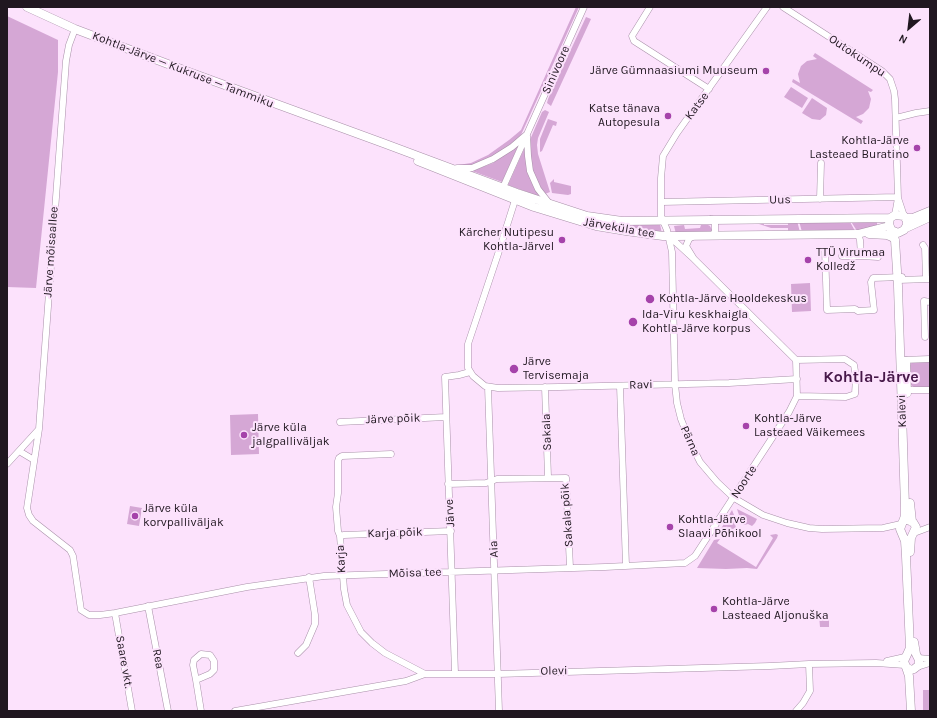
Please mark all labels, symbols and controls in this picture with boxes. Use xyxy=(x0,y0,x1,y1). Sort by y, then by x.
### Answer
north arrow xyxy=(889,8,929,48)
street label: Kohtla-Järve — Kukruse — Tammiku xyxy=(90,29,276,111)
text: N xyxy=(897,31,910,47)
street label: Outokumpu xyxy=(826,32,888,80)
street label: Sinivoore xyxy=(539,44,573,96)
place label: Järve Gümnaasiumi Muuseum xyxy=(590,64,758,78)
marker: Järve Gümnaasiumi Muuseum xyxy=(761,66,771,76)
street label: Katse xyxy=(682,89,712,123)
place label: Katse tänava Autopesula xyxy=(589,102,660,130)
marker: Katse tänava Autopesula xyxy=(663,111,673,121)
place label: Kohtla-Järve Lasteaed Buratino xyxy=(810,134,909,162)
marker: Kohtla-Järve Lasteaed Buratino xyxy=(912,143,922,153)
street label: Uus xyxy=(769,193,791,207)
street label: Järve mõisaallee xyxy=(41,206,61,298)
street label: Järveküla tee xyxy=(582,215,656,241)
place label: Kärcher Nutipesu Kohtla-Järvel xyxy=(459,226,554,254)
marker: Kärcher Nutipesu Kohtla-Järvel xyxy=(557,235,567,245)
place label: TTÜ Virumaa Kolledž xyxy=(816,246,885,274)
marker: TTÜ Virumaa Kolledž xyxy=(803,255,813,265)
place label: Kohtla-Järve Hooldekeskus xyxy=(659,292,807,306)
marker: Kohtla-Järve Hooldekeskus xyxy=(644,293,656,305)
place label: Ida-Viru keskhaigla Kohtla-Järve korpus xyxy=(642,308,751,336)
marker: Ida-Viru keskhaigla Kohtla-Järve korpus xyxy=(627,316,639,328)
place label: Järve Tervisemaja xyxy=(523,355,589,383)
marker: Järve Tervisemaja xyxy=(508,363,520,375)
district label: Kohtla-Järve xyxy=(823,367,919,387)
street label: Ravi xyxy=(629,377,653,393)
street label: Kalevi xyxy=(894,394,910,428)
street label: Järve põik xyxy=(365,411,421,427)
place label: Kohtla-Järve Lasteaed Väikemees xyxy=(754,412,865,440)
street label: Sakala xyxy=(539,413,555,451)
place label: Järve küla jalgpalliväljak xyxy=(252,421,330,449)
marker: Kohtla-Järve Lasteaed Väikemees xyxy=(741,421,751,431)
street label: Pärna xyxy=(677,424,703,458)
marker: Järve küla jalgpalliväljak xyxy=(239,430,249,440)
street label: Noorte xyxy=(728,463,760,501)
street label: Sakala põik xyxy=(558,483,576,547)
street label: Järve xyxy=(442,499,458,527)
place label: Järve küla korvpalliväljak xyxy=(143,502,224,530)
marker: Järve küla korvpalliväljak xyxy=(130,511,140,521)
place label: Kohtla-Järve Slaavi Põhikool xyxy=(678,513,762,541)
marker: Kohtla-Järve Slaavi Põhikool xyxy=(665,522,675,532)
street label: Karja põik xyxy=(367,525,423,541)
street label: Aia xyxy=(487,540,501,558)
street label: Karja xyxy=(333,544,349,574)
street label: Mõisa tee xyxy=(388,565,442,581)
place label: Kohtla-Järve Lasteaed Aljonuška xyxy=(722,595,829,623)
marker: Kohtla-Järve Lasteaed Aljonuška xyxy=(709,604,719,614)
street label: Saare vkt. xyxy=(112,635,136,689)
street label: Rea xyxy=(149,648,167,670)
street label: Olevi xyxy=(540,664,568,678)

